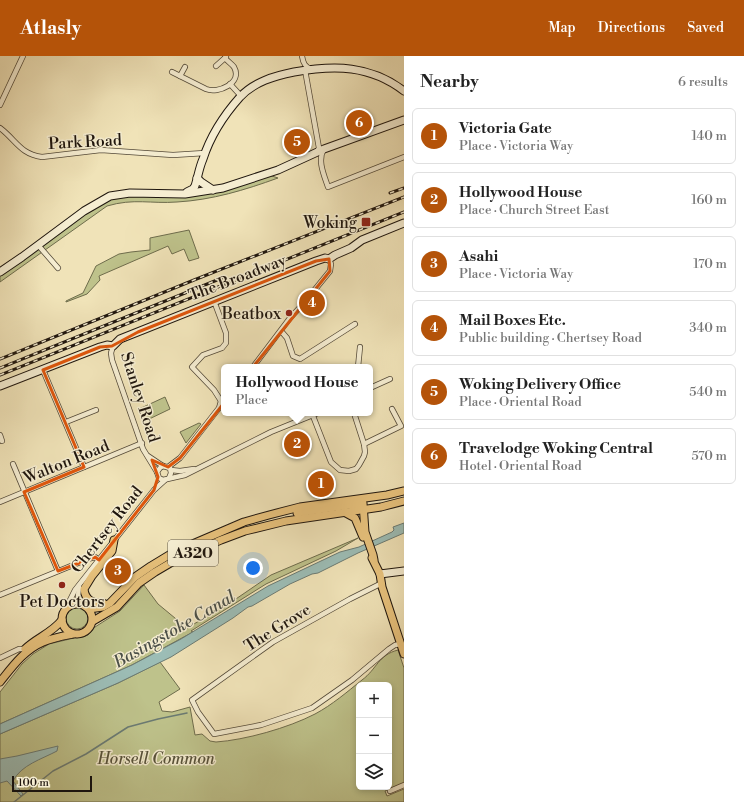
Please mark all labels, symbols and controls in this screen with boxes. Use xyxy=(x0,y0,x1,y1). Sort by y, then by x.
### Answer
text: Atlasly xyxy=(20,16,81,40)
text: Map xyxy=(548,19,576,37)
text: Directions xyxy=(598,19,665,37)
text: Saved xyxy=(687,19,724,37)
text: Nearby xyxy=(420,71,479,93)
text: 6 results xyxy=(678,74,728,90)
pin: 6 xyxy=(346,108,372,138)
text: Victoria Gate xyxy=(459,119,552,138)
pin: 5 xyxy=(284,127,310,157)
text: 1 xyxy=(431,128,437,144)
text: 140 m xyxy=(691,128,727,144)
street label: Park Road xyxy=(48,130,122,154)
text: Place · Victoria Way xyxy=(459,138,573,154)
text: Hollywood House xyxy=(459,183,582,202)
text: 2 xyxy=(430,192,438,208)
text: 160 m xyxy=(691,192,727,208)
text: Place · Church Street East xyxy=(459,202,609,218)
place label: Woking xyxy=(302,213,358,233)
marker: Woking xyxy=(360,216,372,228)
text: Asahi xyxy=(459,247,498,266)
street label: The Broadway xyxy=(186,250,289,306)
text: 3 xyxy=(430,256,438,272)
text: 170 m xyxy=(693,256,727,272)
text: Place · Victoria Way xyxy=(459,266,573,282)
pin: 4 xyxy=(299,288,325,318)
place label: Beatbox xyxy=(221,304,282,324)
marker: Beatbox xyxy=(284,308,294,318)
text: Mail Boxes Etc. xyxy=(459,311,566,330)
text: 4 xyxy=(430,320,438,336)
text: 340 m xyxy=(689,320,727,336)
text: Public building · Chertsey Road xyxy=(459,330,642,346)
street label: Stanley Road xyxy=(116,350,164,445)
popup xyxy=(221,364,373,416)
text: Hollywood House xyxy=(235,373,359,392)
text: Woking Delivery Office xyxy=(459,375,621,394)
text: 5 xyxy=(430,384,438,400)
text: 540 m xyxy=(689,384,727,400)
text: Place xyxy=(235,392,268,408)
text: Place · Oriental Road xyxy=(459,394,582,410)
pin: 2 xyxy=(284,429,310,459)
street label: Walton Road xyxy=(20,436,112,489)
text: Travelodge Woking Central xyxy=(459,439,653,458)
text: 6 xyxy=(430,448,438,464)
text: 570 m xyxy=(691,448,727,464)
text: Hotel · Oriental Road xyxy=(459,458,582,474)
pin: 1 xyxy=(308,469,334,499)
street label: Chertsey Road xyxy=(67,482,147,577)
road number: A320 xyxy=(168,540,218,566)
pin: 3 xyxy=(105,556,131,586)
your location xyxy=(243,558,263,578)
marker: Pet Doctors xyxy=(57,580,67,590)
water label: Basingstoke Canal xyxy=(109,586,240,674)
place label: Pet Doctors xyxy=(20,592,104,612)
street label: The Grove xyxy=(240,600,315,656)
map controls xyxy=(356,682,392,790)
button: + xyxy=(356,682,392,718)
button: − xyxy=(356,718,392,754)
park label: Horsell Common xyxy=(96,749,216,769)
button: layers xyxy=(356,754,392,790)
scale bar xyxy=(12,774,92,793)
text: 100 m xyxy=(18,776,49,790)

